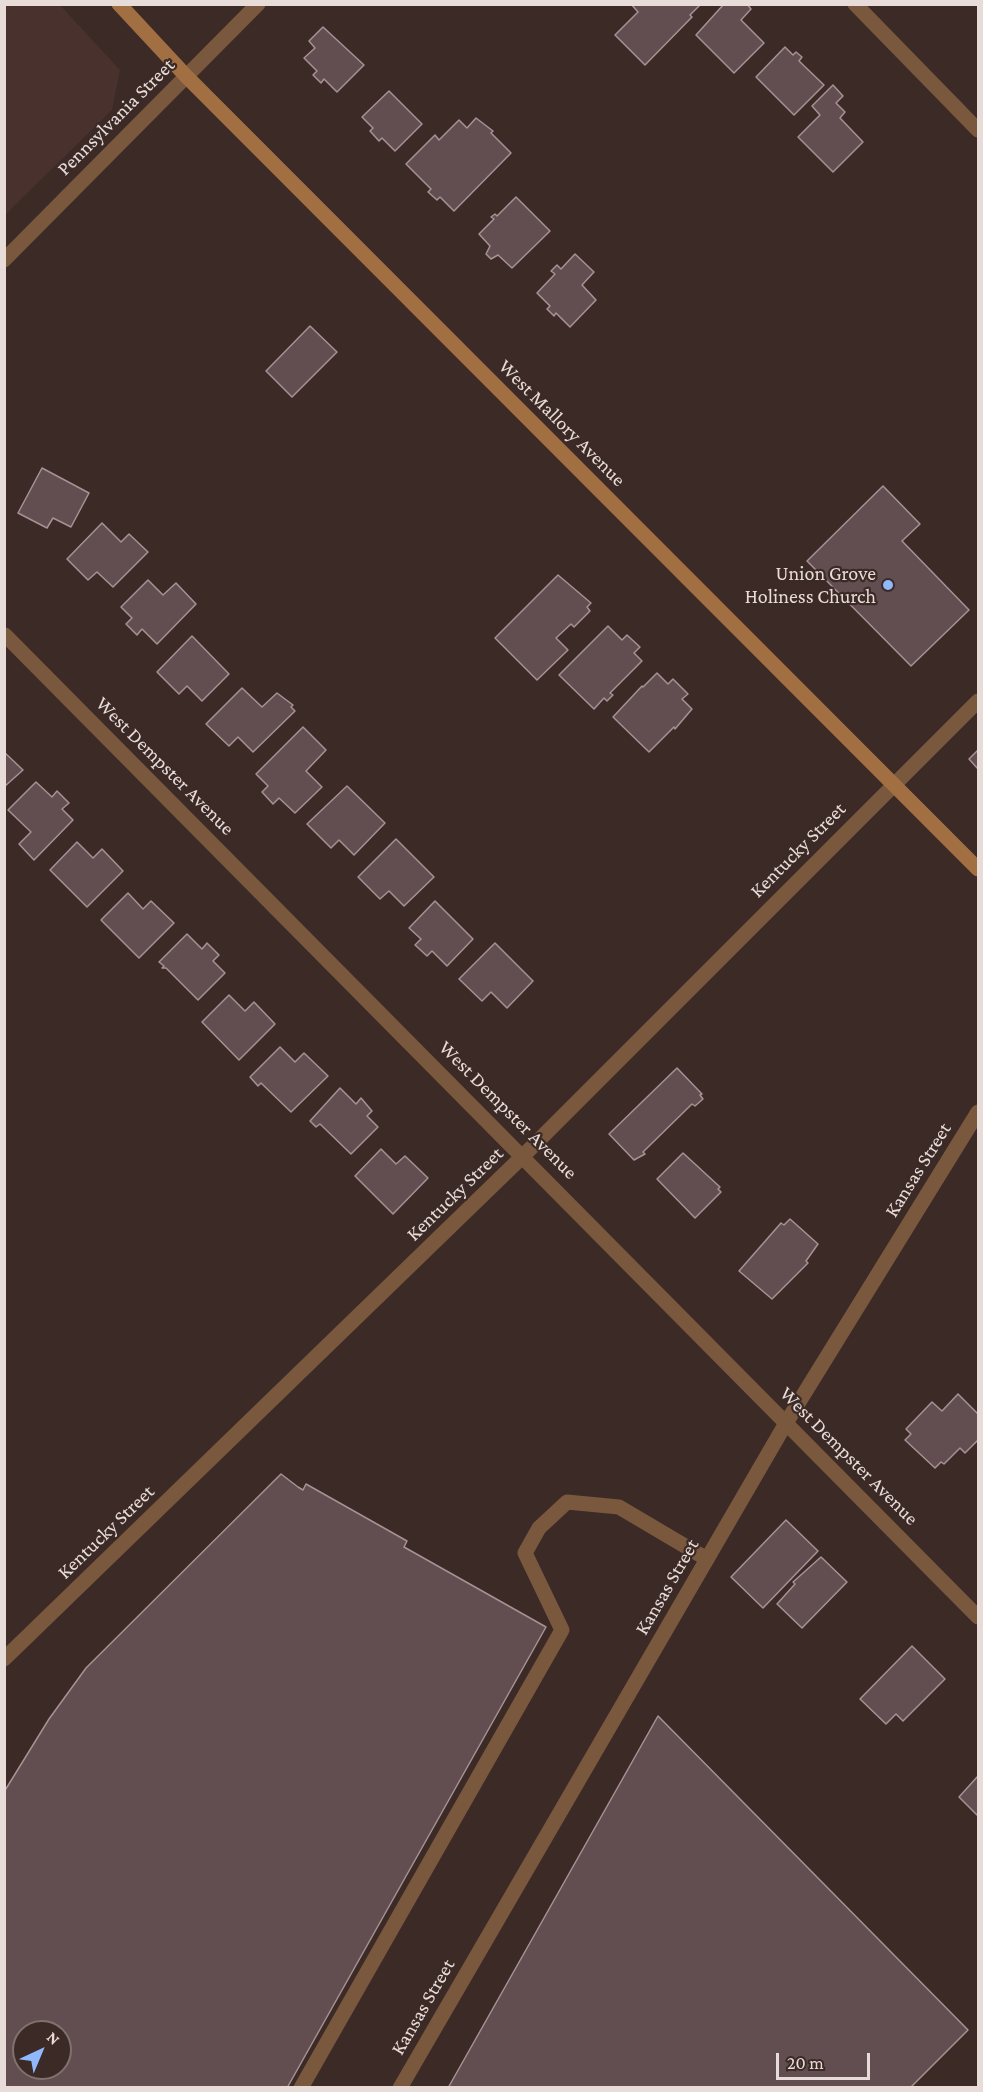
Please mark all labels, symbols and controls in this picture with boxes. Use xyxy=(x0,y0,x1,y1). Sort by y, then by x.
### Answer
street label: Pennsylvania Street xyxy=(52,53,180,181)
street label: West Mallory Avenue xyxy=(493,354,631,492)
place label: Union Grove Holiness Church xyxy=(745,562,876,609)
marker: Union Grove Holiness Church xyxy=(881,578,895,592)
street label: West Dempster Avenue xyxy=(91,692,239,840)
street label: Kentucky Street xyxy=(745,797,851,903)
street label: West Dempster Avenue xyxy=(434,1036,582,1184)
street label: Kansas Street xyxy=(880,1118,956,1222)
street label: Kentucky Street xyxy=(402,1142,508,1246)
street label: West Dempster Avenue xyxy=(775,1382,923,1530)
street label: Kentucky Street xyxy=(53,1480,159,1584)
street label: Kansas Street xyxy=(630,1535,704,1639)
street label: Kansas Street xyxy=(386,1955,460,2059)
north arrow xyxy=(12,2020,72,2080)
text: N xyxy=(44,2028,63,2048)
scale bar xyxy=(779,2041,874,2079)
text: 20 m xyxy=(787,2053,824,2073)

